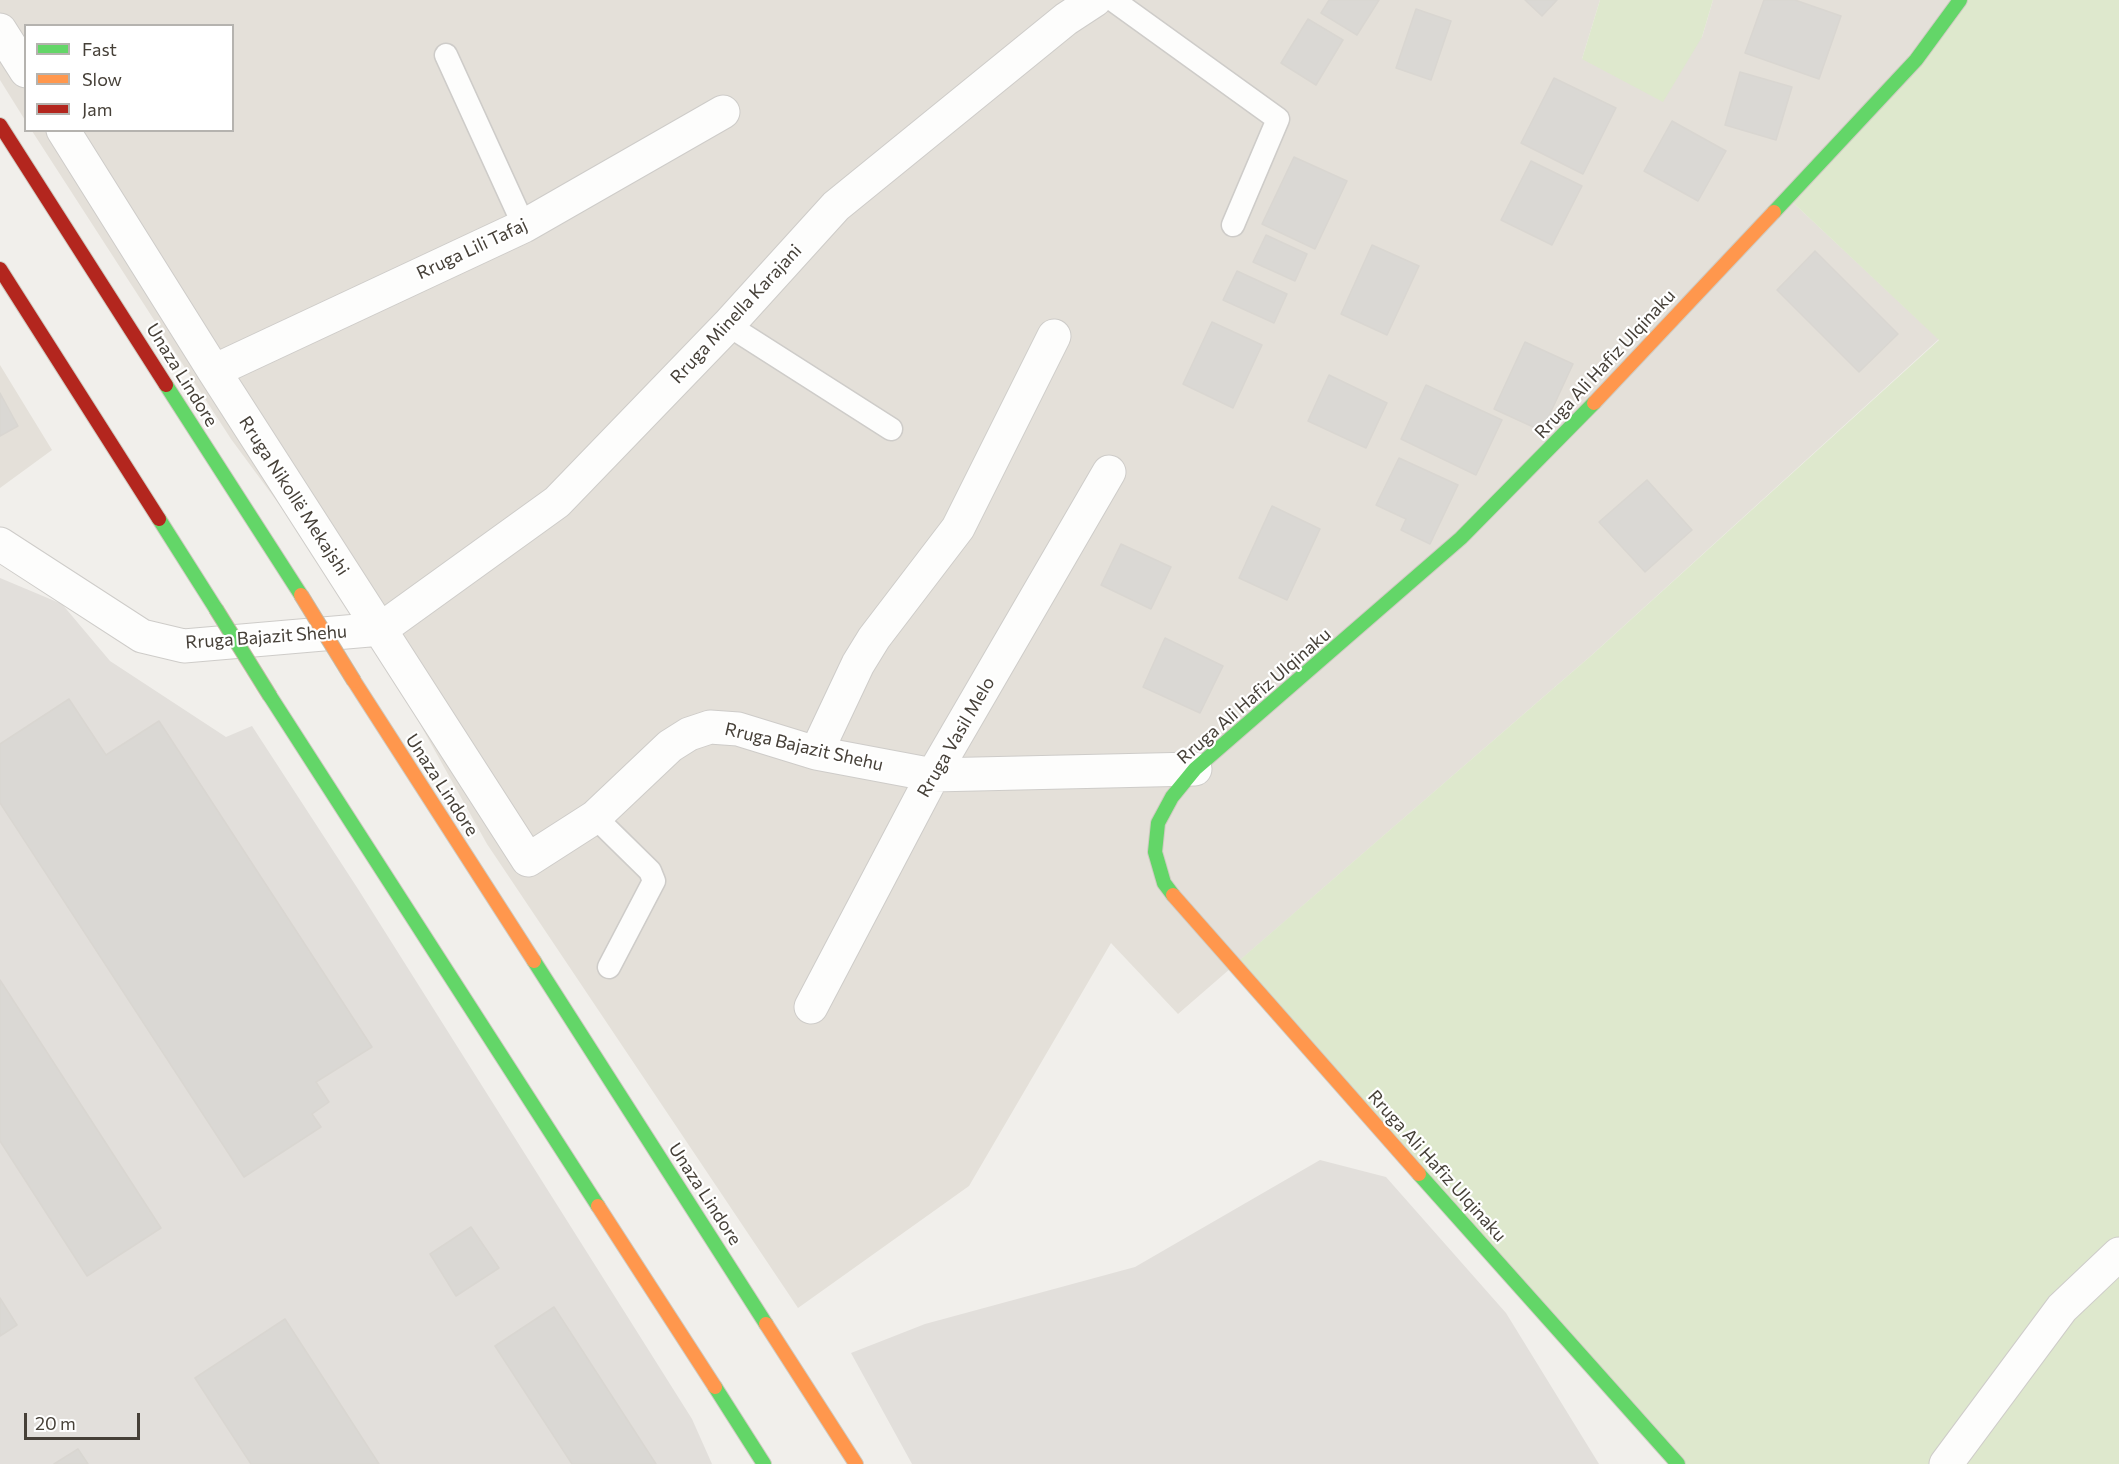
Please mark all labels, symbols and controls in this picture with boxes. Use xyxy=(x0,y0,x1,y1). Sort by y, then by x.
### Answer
legend xyxy=(24,24,234,132)
text: Fast xyxy=(82,38,117,60)
text: Slow xyxy=(82,68,122,90)
text: Jam xyxy=(82,98,112,120)
street label: Rruga Lili Tafaj xyxy=(413,214,531,284)
street label: Rruga Minella Karajani xyxy=(666,240,806,388)
street label: Rruga Ali Hafiz Ulqinaku xyxy=(1530,285,1680,443)
street label: Unaza Lindore xyxy=(142,319,222,431)
street label: Rruga Nikollë Mekajshi xyxy=(234,412,354,580)
street label: Rruga Bajazit Shehu xyxy=(184,621,348,653)
street label: Rruga Ali Hafiz Ulqinaku xyxy=(1173,623,1335,769)
street label: Rruga Vasil Melo xyxy=(913,673,999,801)
street label: Rruga Bajazit Shehu xyxy=(723,718,885,776)
street label: Unaza Lindore xyxy=(401,730,483,840)
street label: Rruga Ali Hafiz Ulqinaku xyxy=(1363,1086,1511,1246)
street label: Unaza Lindore xyxy=(664,1139,746,1249)
scale bar xyxy=(27,1401,142,1439)
text: 20 m xyxy=(35,1412,76,1434)

